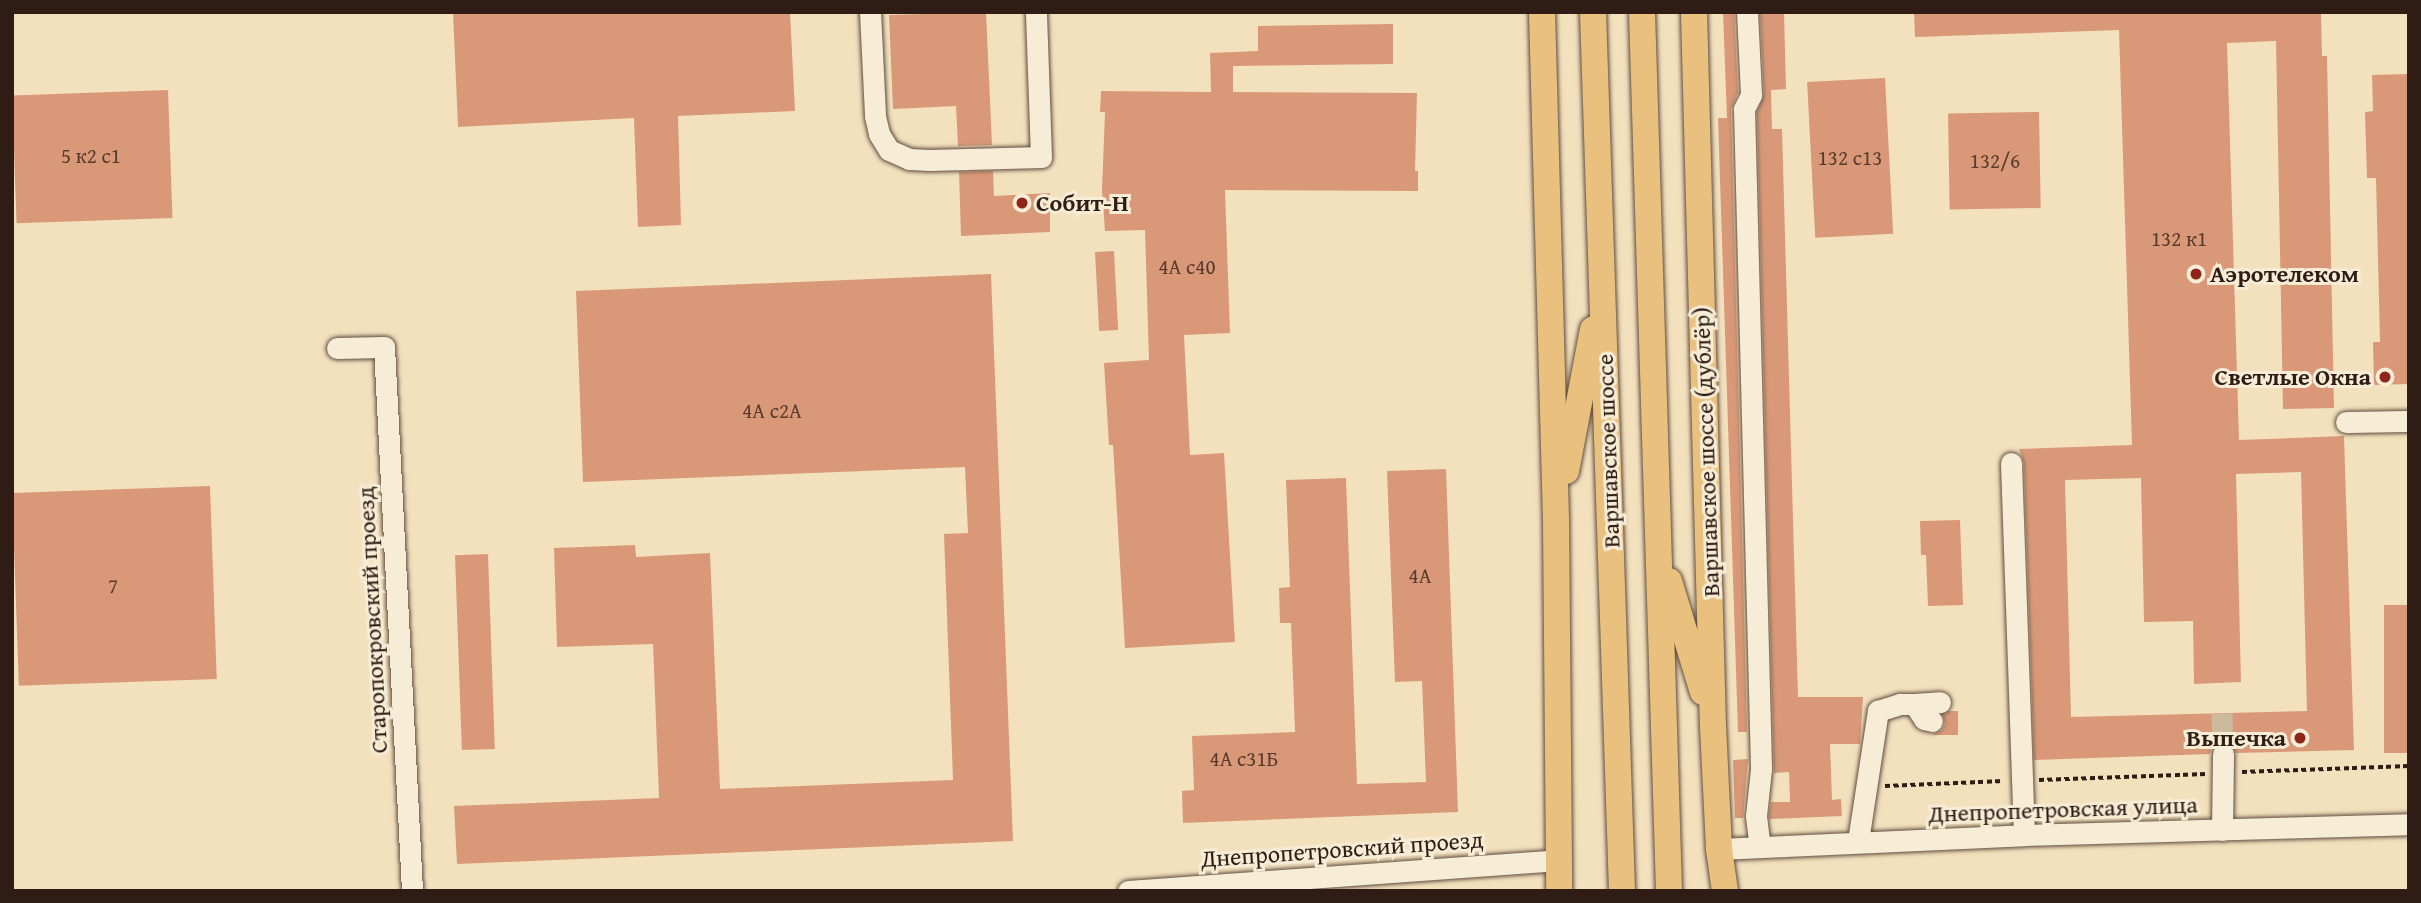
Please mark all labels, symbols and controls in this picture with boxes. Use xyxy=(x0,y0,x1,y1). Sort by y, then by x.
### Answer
house number: 5 к2 с1 xyxy=(61,143,121,169)
house number: 132 с13 xyxy=(1818,145,1882,171)
house number: 132/6 xyxy=(1970,148,2020,174)
place label: Собит-Н xyxy=(1036,189,1129,217)
marker: Собит-Н xyxy=(1014,195,1030,211)
house number: 132 к1 xyxy=(2151,226,2207,252)
house number: 4А с40 xyxy=(1158,254,1216,280)
place label: Аэротелеком xyxy=(2210,260,2359,288)
marker: Аэротелеком xyxy=(2188,266,2204,282)
street label: Варшавское шоссе (дублёр) xyxy=(1687,307,1725,597)
street label: Варшавское шоссе xyxy=(1590,353,1626,549)
place label: Светлые Окна xyxy=(2215,363,2371,391)
marker: Светлые Окна xyxy=(2377,369,2393,385)
house number: 4А с2А xyxy=(742,398,802,424)
street label: Старопокровский проезд xyxy=(351,486,393,754)
house number: 4А xyxy=(1409,563,1431,589)
house number: 7 xyxy=(108,573,118,599)
place label: Выпечка xyxy=(2186,724,2286,752)
marker: Выпечка xyxy=(2292,730,2308,746)
house number: 4А с31Б xyxy=(1210,746,1278,772)
street label: Днепропетровская улица xyxy=(1928,790,2198,828)
street label: Днепропетровский проезд xyxy=(1200,825,1484,873)

